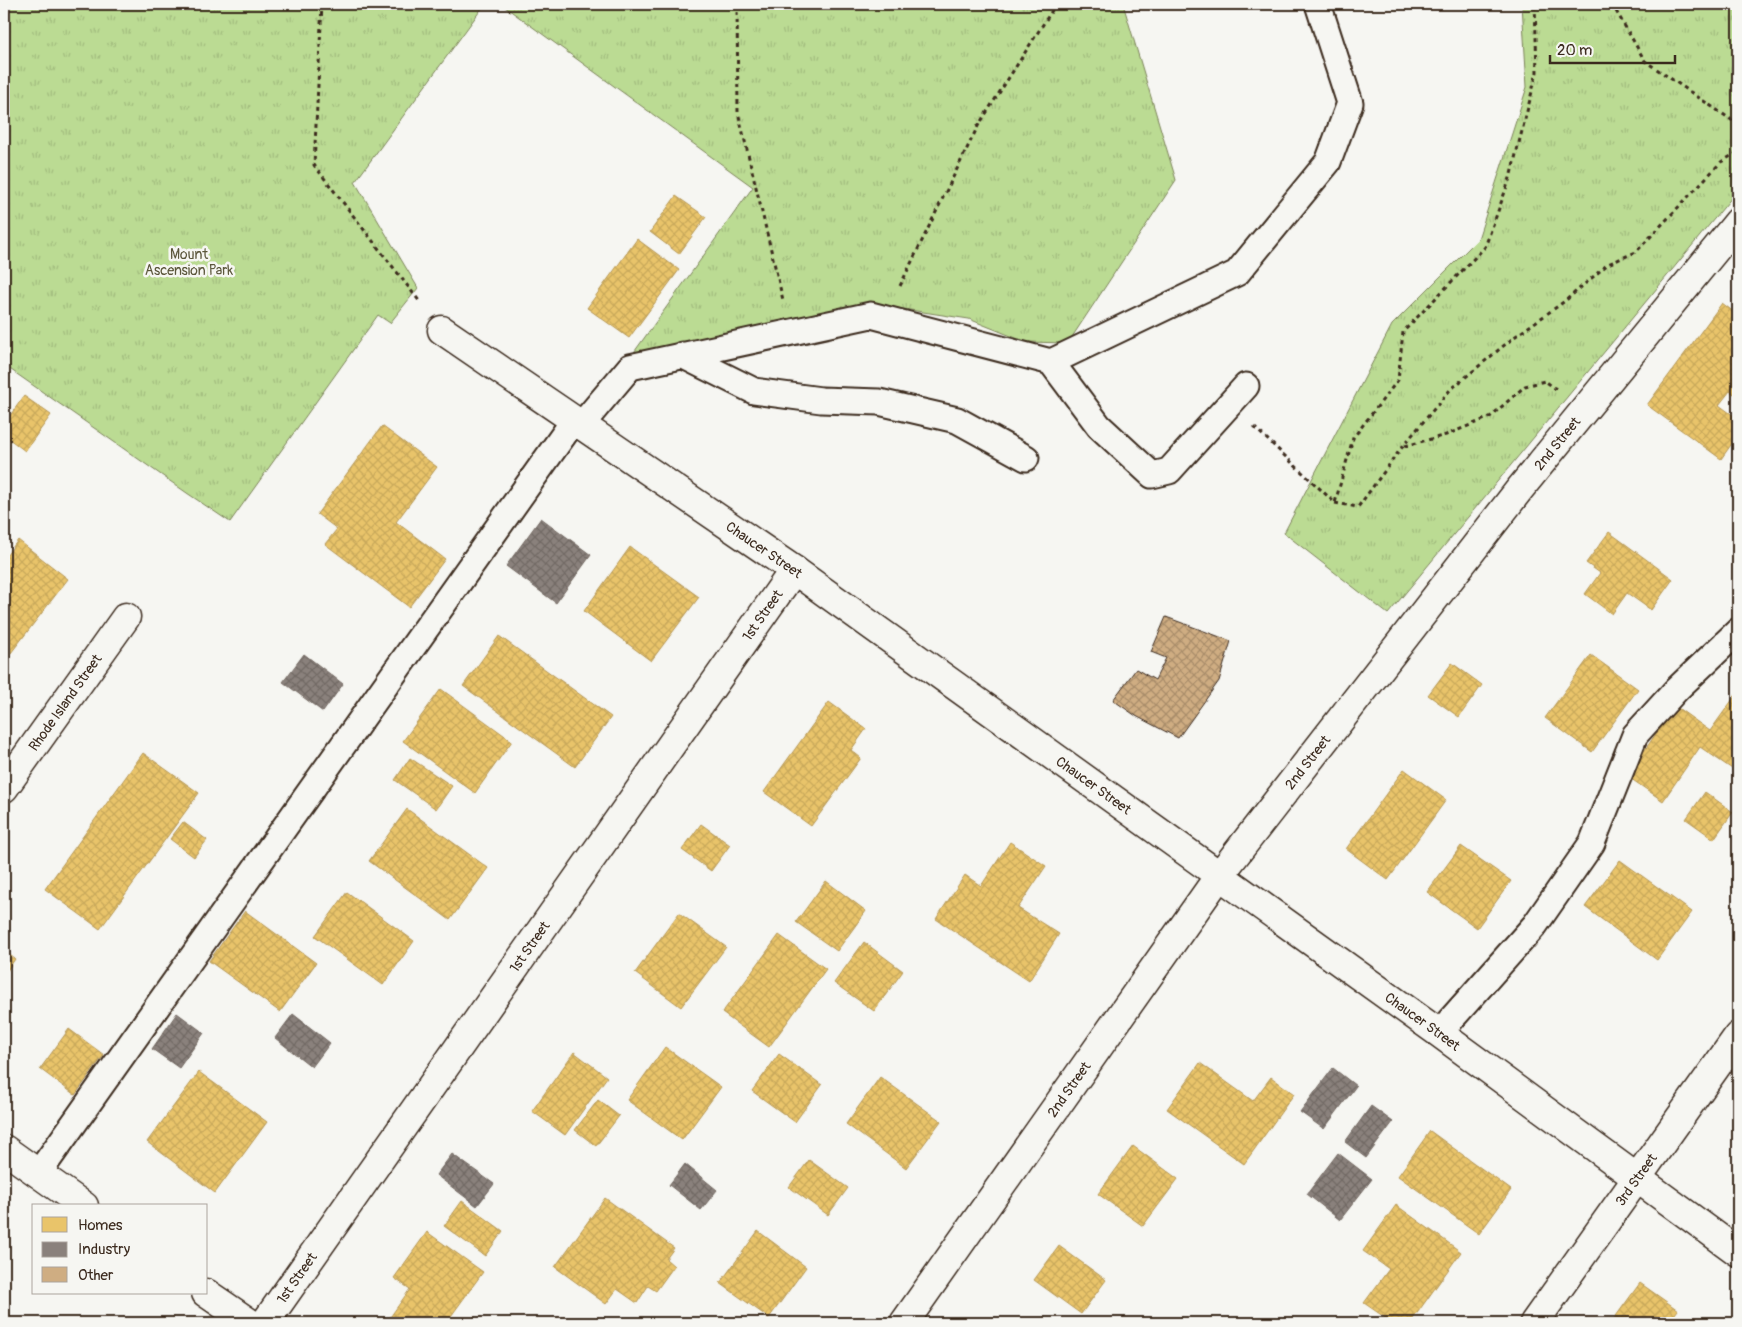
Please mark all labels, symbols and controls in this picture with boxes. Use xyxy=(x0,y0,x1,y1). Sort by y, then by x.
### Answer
scale bar xyxy=(1550,32,1674,64)
text: 20 m xyxy=(1557,41,1592,60)
park label: Mount Ascension Park xyxy=(145,246,233,279)
street label: 2nd Street xyxy=(1530,413,1584,473)
street label: Chaucer Street xyxy=(723,518,806,582)
street label: 1st Street xyxy=(738,586,786,644)
street label: Rhode Island Street xyxy=(25,651,105,754)
street label: 2nd Street xyxy=(1281,732,1334,793)
street label: Chaucer Street xyxy=(1053,752,1135,818)
street label: 1st Street xyxy=(506,918,553,975)
street label: Chaucer Street xyxy=(1382,989,1464,1054)
street label: 2nd Street xyxy=(1043,1058,1094,1120)
street label: 3rd Street xyxy=(1612,1150,1661,1209)
legend xyxy=(32,1204,208,1294)
text: Homes xyxy=(78,1216,123,1235)
text: Industry xyxy=(78,1240,131,1259)
street label: 1st Street xyxy=(273,1249,321,1307)
text: Other xyxy=(78,1266,114,1285)

